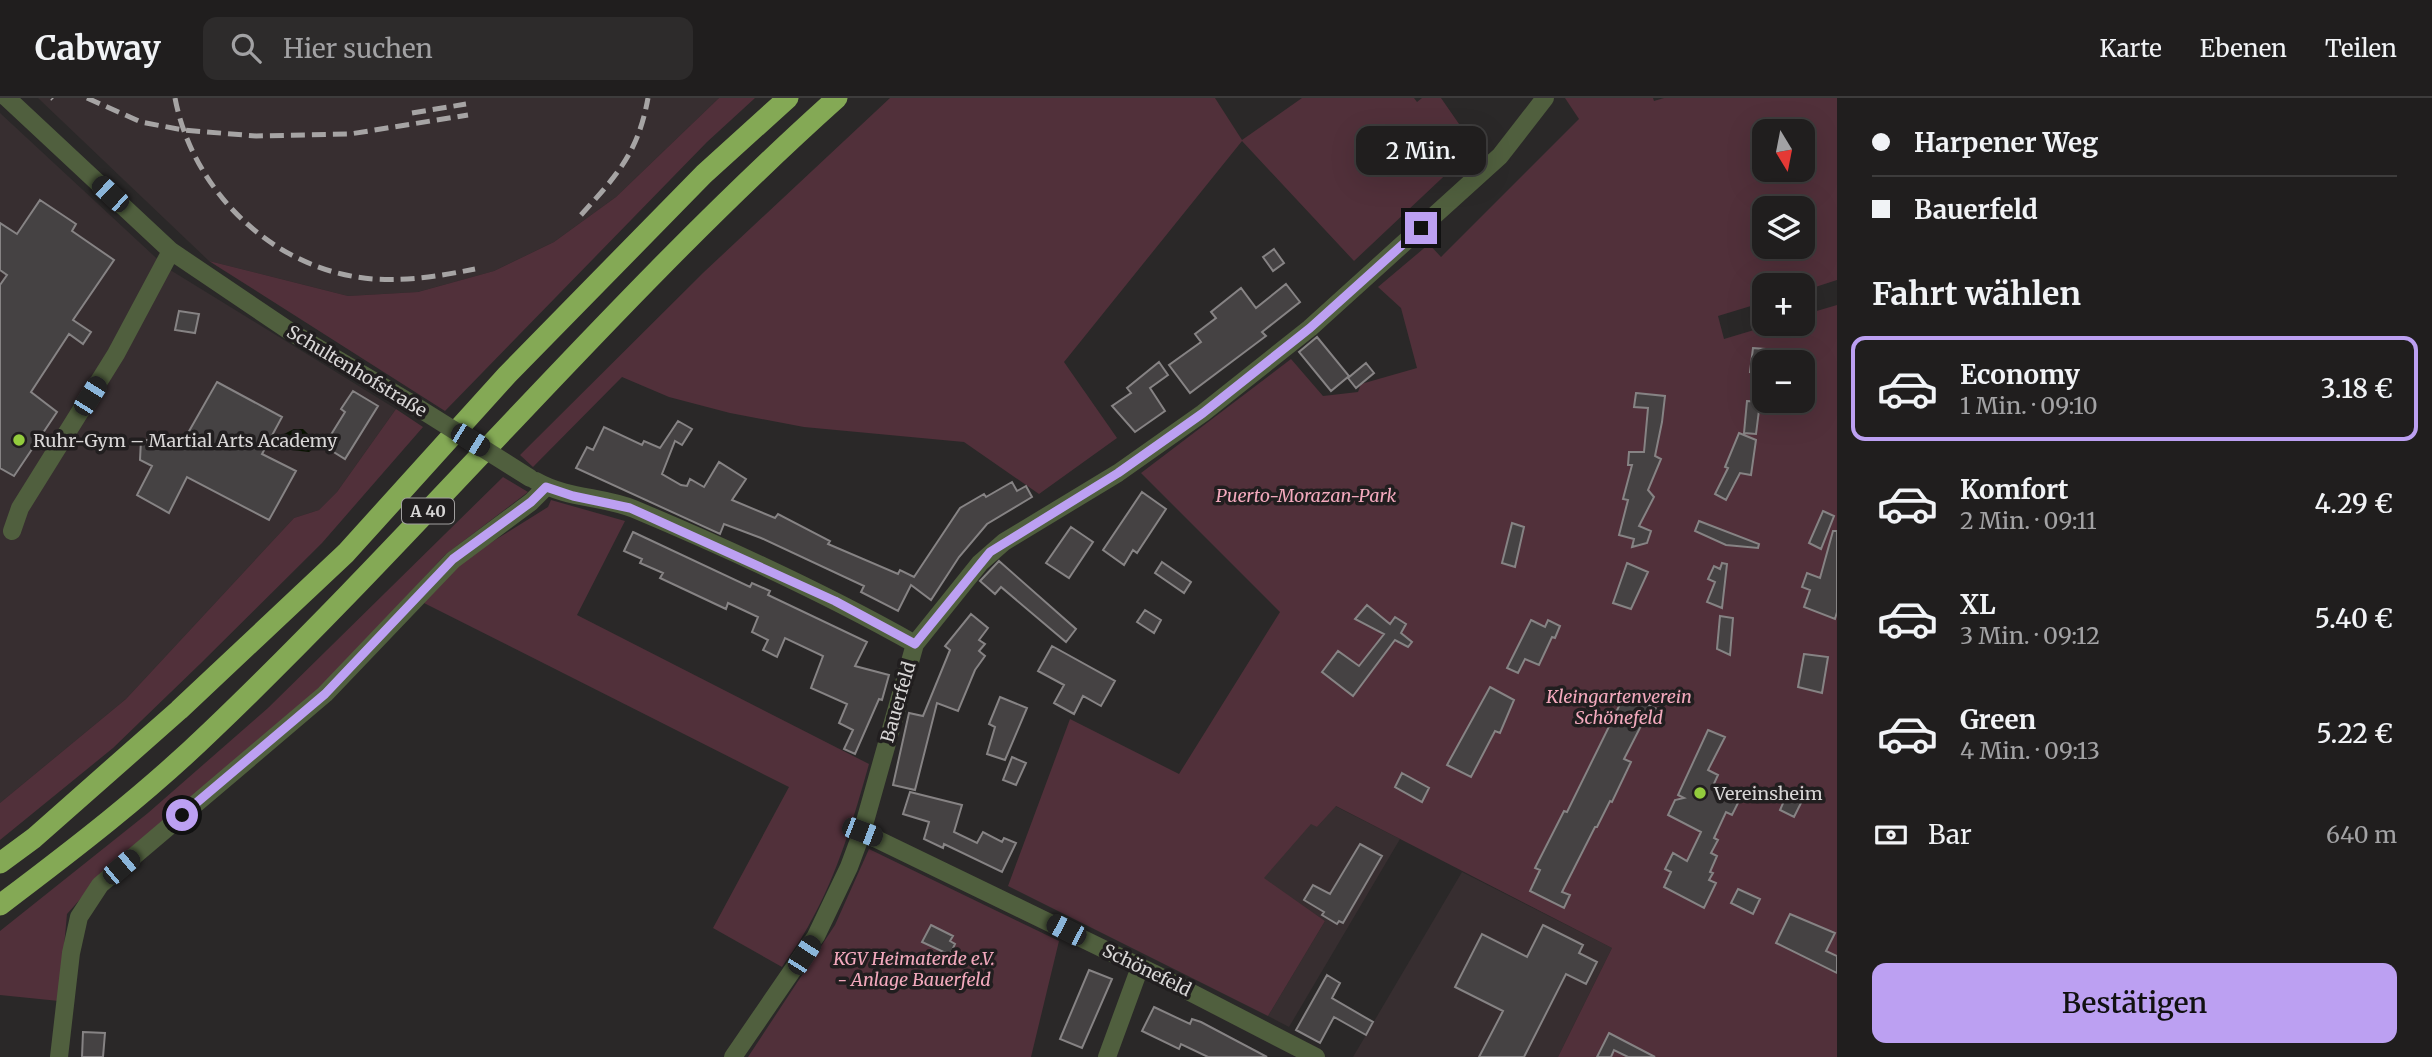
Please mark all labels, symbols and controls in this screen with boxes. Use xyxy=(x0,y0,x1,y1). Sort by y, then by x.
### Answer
search box xyxy=(203,17,693,80)
text: Cabway xyxy=(35,28,161,69)
icon: search xyxy=(227,29,265,67)
text: Hier suchen xyxy=(283,32,433,65)
text: Karte xyxy=(2099,33,2162,64)
text: Ebenen xyxy=(2200,33,2287,64)
text: Teilen xyxy=(2325,33,2397,64)
north arrow xyxy=(1752,119,1815,182)
map controls xyxy=(1752,119,1815,413)
text: Harpener Weg xyxy=(1914,126,2098,159)
callout: 2 Min. xyxy=(1356,127,1486,176)
text: 2 Min. xyxy=(1386,136,1456,165)
car xyxy=(88,172,133,216)
text: Bauerfeld xyxy=(1914,193,2038,226)
button: layers xyxy=(1752,196,1815,259)
route end xyxy=(1405,212,1437,244)
button: + xyxy=(1752,273,1815,336)
text: Fahrt wählen xyxy=(1872,274,2081,314)
street label: Schultenhofstraße xyxy=(283,320,431,422)
button: − xyxy=(1752,350,1815,413)
icon: car xyxy=(1876,357,1939,420)
text: Economy xyxy=(1960,358,2080,391)
text: 3.18 € xyxy=(2321,372,2393,405)
car xyxy=(70,373,111,419)
text: 1 Min. · 09:10 xyxy=(1960,391,2098,420)
car xyxy=(447,420,494,460)
place label: Ruhr-Gym – Martial Arts Academy xyxy=(33,429,338,452)
marker: Ruhr-Gym – Martial Arts Academy xyxy=(11,432,27,448)
icon: car xyxy=(1876,472,1939,535)
text: Komfort xyxy=(1960,473,2069,506)
park label: Puerto-Morazan-Park xyxy=(1216,484,1396,507)
text: 4.29 € xyxy=(2314,487,2393,520)
road number: A 40 xyxy=(402,498,454,524)
text: 2 Min. · 09:11 xyxy=(1960,506,2097,535)
icon: car xyxy=(1876,587,1939,650)
text: XL xyxy=(1960,588,1996,621)
text: 5.40 € xyxy=(2315,602,2393,635)
text: 3 Min. · 09:12 xyxy=(1960,621,2100,650)
street label: Bauerfeld xyxy=(876,659,921,745)
park label: Kleingartenverein Schönefeld xyxy=(1545,685,1692,729)
icon: car xyxy=(1876,702,1939,765)
text: Green xyxy=(1960,703,2036,736)
text: 5.22 € xyxy=(2317,717,2393,750)
text: 4 Min. · 09:13 xyxy=(1960,736,2100,765)
place label: Vereinsheim xyxy=(1713,782,1823,805)
marker: Vereinsheim xyxy=(1692,785,1708,801)
route start xyxy=(166,799,198,831)
car xyxy=(839,815,886,849)
icon: cash xyxy=(1872,816,1910,854)
text: Bar xyxy=(1928,818,1972,851)
text: 640 m xyxy=(2326,820,2397,849)
car xyxy=(99,845,144,889)
car xyxy=(1043,911,1090,949)
car xyxy=(784,932,825,978)
street label: Schönefeld xyxy=(1099,939,1195,1001)
park label: KGV Heimaterde e.V. - Anlage Bauerfeld xyxy=(832,947,995,991)
button: Bestätigen xyxy=(1872,963,2397,1043)

